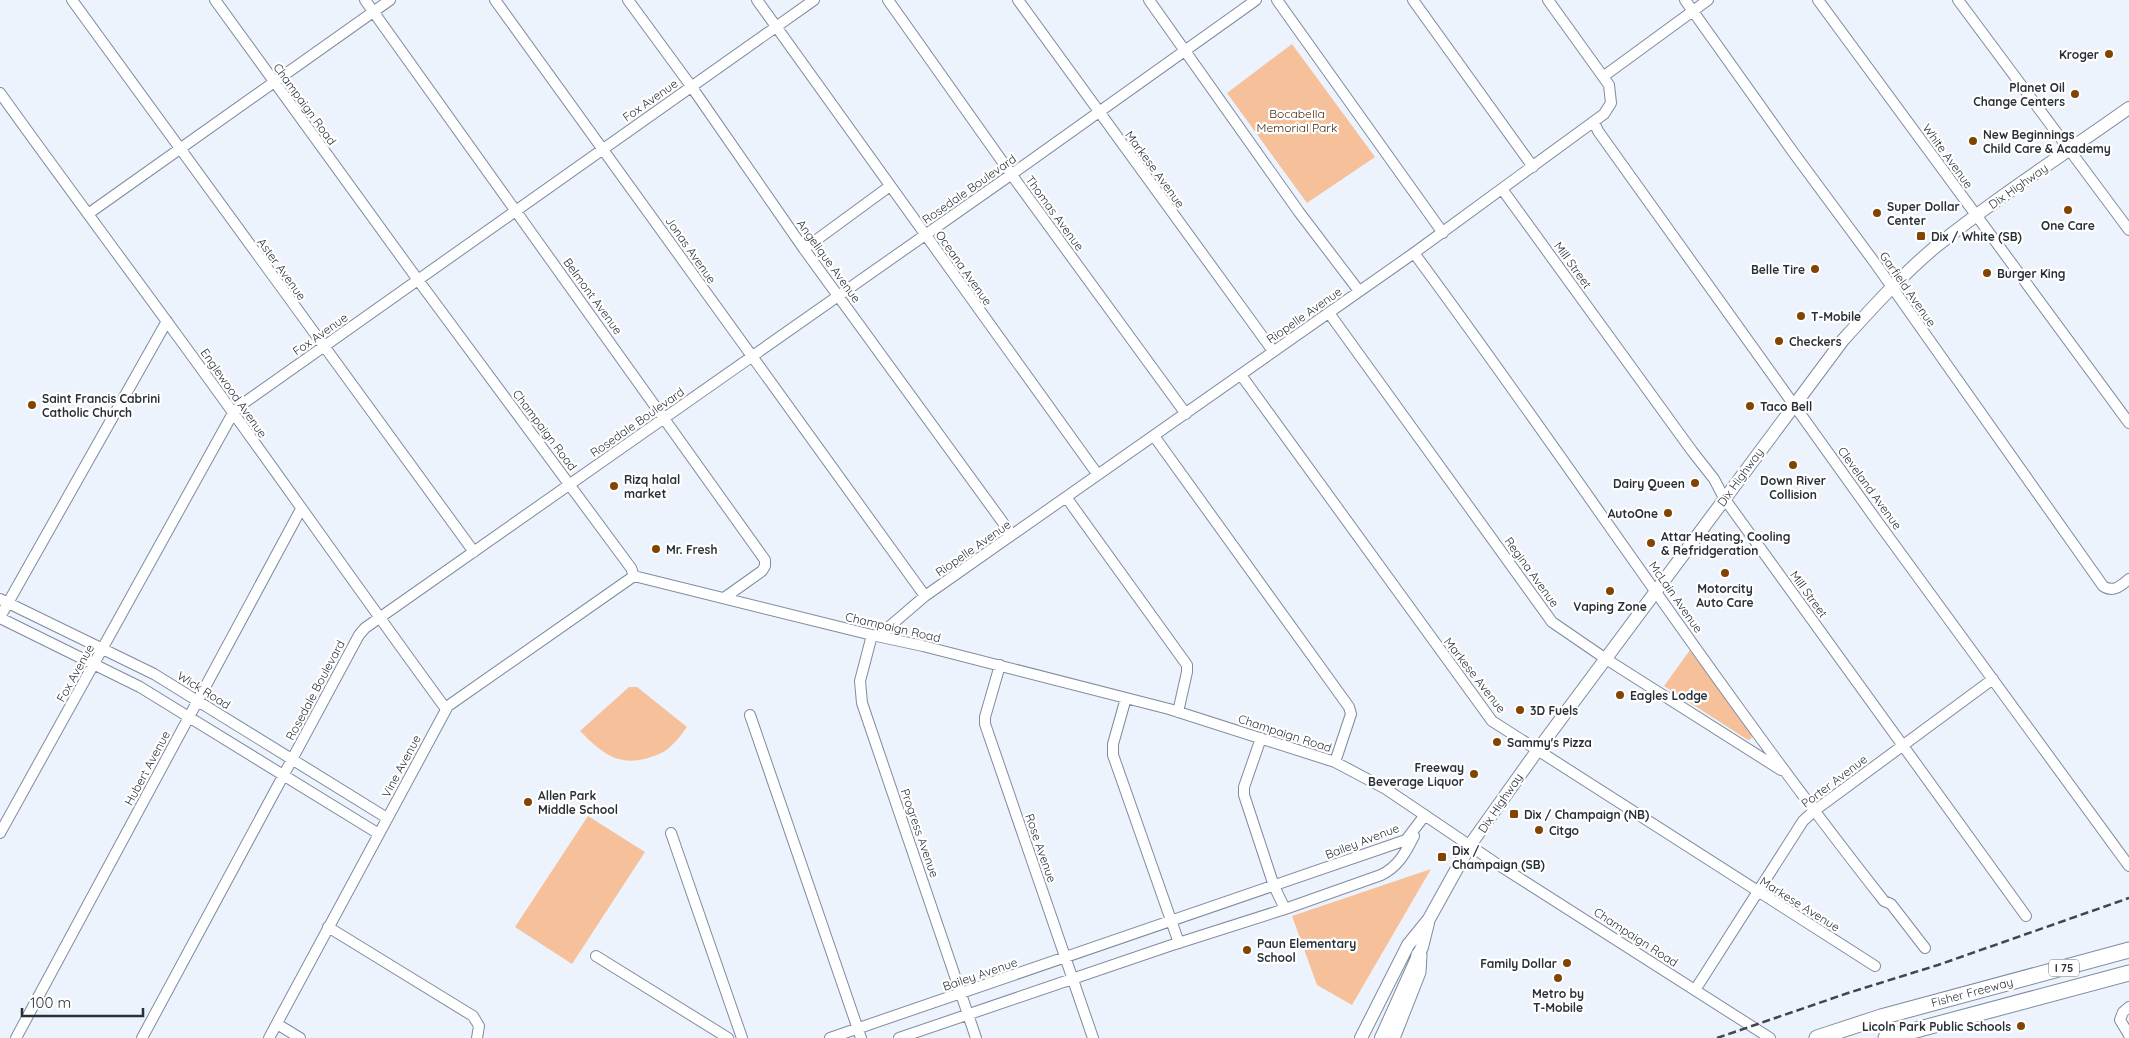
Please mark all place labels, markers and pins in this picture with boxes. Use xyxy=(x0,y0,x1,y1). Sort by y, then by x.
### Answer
place label: Kroger xyxy=(2059,47,2099,62)
marker: Kroger xyxy=(2103,48,2115,60)
place label: Planet Oil Change Centers xyxy=(1973,80,2065,109)
marker: Planet Oil Change Centers xyxy=(2069,88,2081,100)
place label: New Beginnings Child Care & Academy xyxy=(1983,127,2111,156)
marker: New Beginnings Child Care & Academy xyxy=(1967,135,1979,147)
place label: Super Dollar Center xyxy=(1887,199,1960,228)
marker: One Care xyxy=(2062,204,2074,216)
marker: Super Dollar Center xyxy=(1871,207,1883,219)
place label: One Care xyxy=(2041,218,2095,233)
place label: Dix / White (SB) xyxy=(1931,229,2022,244)
marker: Dix / White (SB) xyxy=(1915,230,1927,242)
place label: Belle Tire xyxy=(1751,262,1805,277)
marker: Belle Tire xyxy=(1809,263,1821,275)
place label: Burger King xyxy=(1997,266,2066,281)
marker: Burger King xyxy=(1981,267,1993,279)
place label: T-Mobile xyxy=(1811,309,1861,324)
marker: T-Mobile xyxy=(1795,310,1807,322)
place label: Checkers xyxy=(1789,334,1842,349)
marker: Checkers xyxy=(1773,335,1785,347)
place label: Saint Francis Cabrini Catholic Church xyxy=(42,391,160,420)
marker: Saint Francis Cabrini Catholic Church xyxy=(26,399,38,411)
place label: Taco Bell xyxy=(1760,399,1812,414)
marker: Taco Bell xyxy=(1744,400,1756,412)
marker: Down River Collision xyxy=(1787,459,1799,471)
place label: Rizq halal market xyxy=(624,472,680,501)
place label: Down River Collision xyxy=(1760,473,1826,502)
place label: Dairy Queen xyxy=(1613,476,1685,491)
marker: Dairy Queen xyxy=(1689,477,1701,489)
marker: Rizq halal market xyxy=(608,480,620,492)
place label: AutoOne xyxy=(1608,506,1658,521)
marker: AutoOne xyxy=(1662,507,1674,519)
place label: Attar Heating, Cooling & Refridgeration xyxy=(1661,529,1790,558)
marker: Attar Heating, Cooling & Refridgeration xyxy=(1645,537,1657,549)
place label: Mr. Fresh xyxy=(666,542,717,557)
marker: Mr. Fresh xyxy=(650,543,662,555)
marker: Motorcity Auto Care xyxy=(1719,567,1731,579)
place label: Motorcity Auto Care xyxy=(1696,581,1754,610)
marker: Vaping Zone xyxy=(1604,585,1616,597)
place label: Vaping Zone xyxy=(1573,599,1647,614)
place label: Eagles Lodge xyxy=(1630,688,1708,703)
marker: Eagles Lodge xyxy=(1614,689,1626,701)
place label: 3D Fuels xyxy=(1530,703,1578,718)
marker: 3D Fuels xyxy=(1514,704,1526,716)
place label: Sammy's Pizza xyxy=(1507,735,1592,750)
marker: Sammy's Pizza xyxy=(1491,736,1503,748)
place label: Freeway Beverage Liquor xyxy=(1368,760,1464,789)
marker: Freeway Beverage Liquor xyxy=(1468,768,1480,780)
place label: Allen Park Middle School xyxy=(538,788,618,817)
marker: Allen Park Middle School xyxy=(522,796,534,808)
place label: Dix / Champaign (NB) xyxy=(1524,807,1649,822)
marker: Dix / Champaign (NB) xyxy=(1508,808,1520,820)
place label: Citgo xyxy=(1549,823,1580,838)
marker: Citgo xyxy=(1533,824,1545,836)
place label: Dix / Champaign (SB) xyxy=(1452,843,1545,872)
marker: Dix / Champaign (SB) xyxy=(1436,851,1448,863)
place label: Paun Elementary School xyxy=(1257,936,1356,965)
marker: Paun Elementary School xyxy=(1241,944,1253,956)
place label: Family Dollar xyxy=(1480,956,1557,971)
marker: Family Dollar xyxy=(1561,957,1573,969)
marker: Metro by T-Mobile xyxy=(1552,972,1564,984)
place label: Metro by T-Mobile xyxy=(1532,986,1584,1015)
place label: Licoln Park Public Schools xyxy=(1862,1019,2011,1034)
marker: Licoln Park Public Schools xyxy=(2015,1020,2027,1032)

